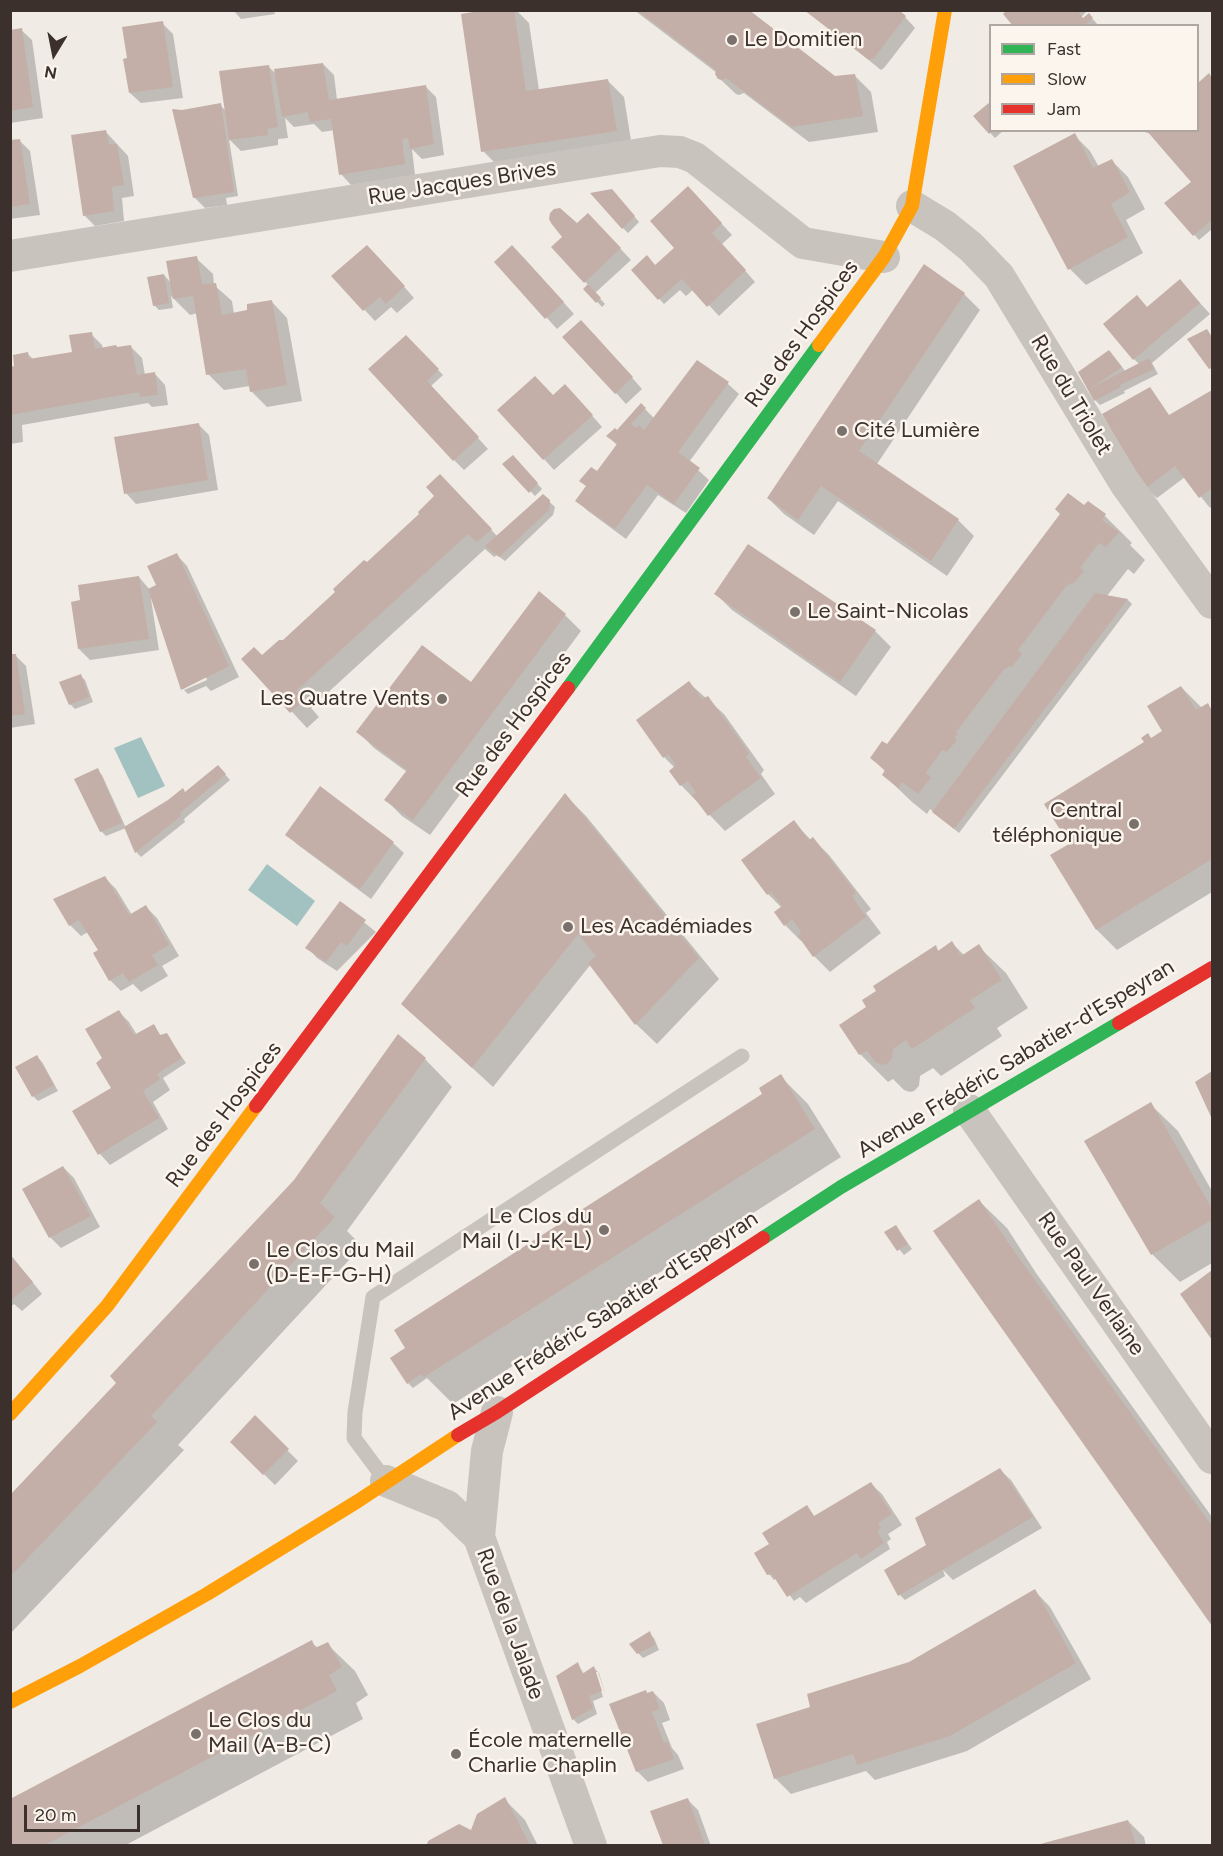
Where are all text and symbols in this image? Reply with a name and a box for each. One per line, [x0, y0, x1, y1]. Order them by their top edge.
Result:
north arrow [24, 24, 84, 84]
legend [989, 24, 1199, 132]
place label: Le Domitien [744, 27, 862, 53]
marker: Le Domitien [725, 33, 739, 47]
text: Fast [1047, 38, 1081, 60]
text: N [43, 62, 59, 83]
text: Slow [1047, 68, 1086, 90]
text: Jam [1047, 98, 1081, 120]
street label: Rue Jacques Brives [366, 155, 558, 211]
street label: Rue des Hospices [740, 255, 864, 413]
street label: Rue du Triolet [1025, 330, 1117, 460]
place label: Cité Lumière [854, 418, 980, 444]
marker: Cité Lumière [835, 424, 849, 438]
place label: Le Saint-Nicolas [807, 599, 969, 625]
marker: Le Saint-Nicolas [788, 605, 802, 619]
street label: Rue des Hospices [451, 647, 577, 803]
place label: Les Quatre Vents [260, 686, 430, 712]
marker: Les Quatre Vents [435, 692, 449, 706]
place label: Central téléphonique [992, 798, 1122, 849]
marker: Central téléphonique [1127, 817, 1141, 831]
place label: Les Académiades [580, 914, 752, 940]
marker: Les Académiades [561, 920, 575, 934]
street label: Avenue Frédéric Sabatier-d'Espeyran [853, 954, 1179, 1164]
street label: Rue des Hospices [161, 1037, 287, 1193]
place label: Le Clos du Mail (I-J-K-L) [462, 1204, 592, 1256]
street label: Avenue Frédéric Sabatier-d'Espeyran [443, 1206, 763, 1426]
street label: Rue Paul Verlaine [1032, 1207, 1150, 1361]
marker: Le Clos du Mail (I-J-K-L) [597, 1223, 611, 1237]
place label: Le Clos du Mail (D-E-F-G-H) [266, 1238, 414, 1290]
marker: Le Clos du Mail (D-E-F-G-H) [247, 1257, 261, 1271]
street label: Rue de la Jalade [470, 1545, 550, 1703]
place label: Le Clos du Mail (A-B-C) [208, 1708, 331, 1760]
marker: Le Clos du Mail (A-B-C) [189, 1727, 203, 1741]
place label: École maternelle Charlie Chaplin [468, 1728, 632, 1780]
marker: École maternelle Charlie Chaplin [449, 1747, 463, 1761]
scale bar [27, 1793, 142, 1831]
text: 20 m [35, 1804, 76, 1826]

